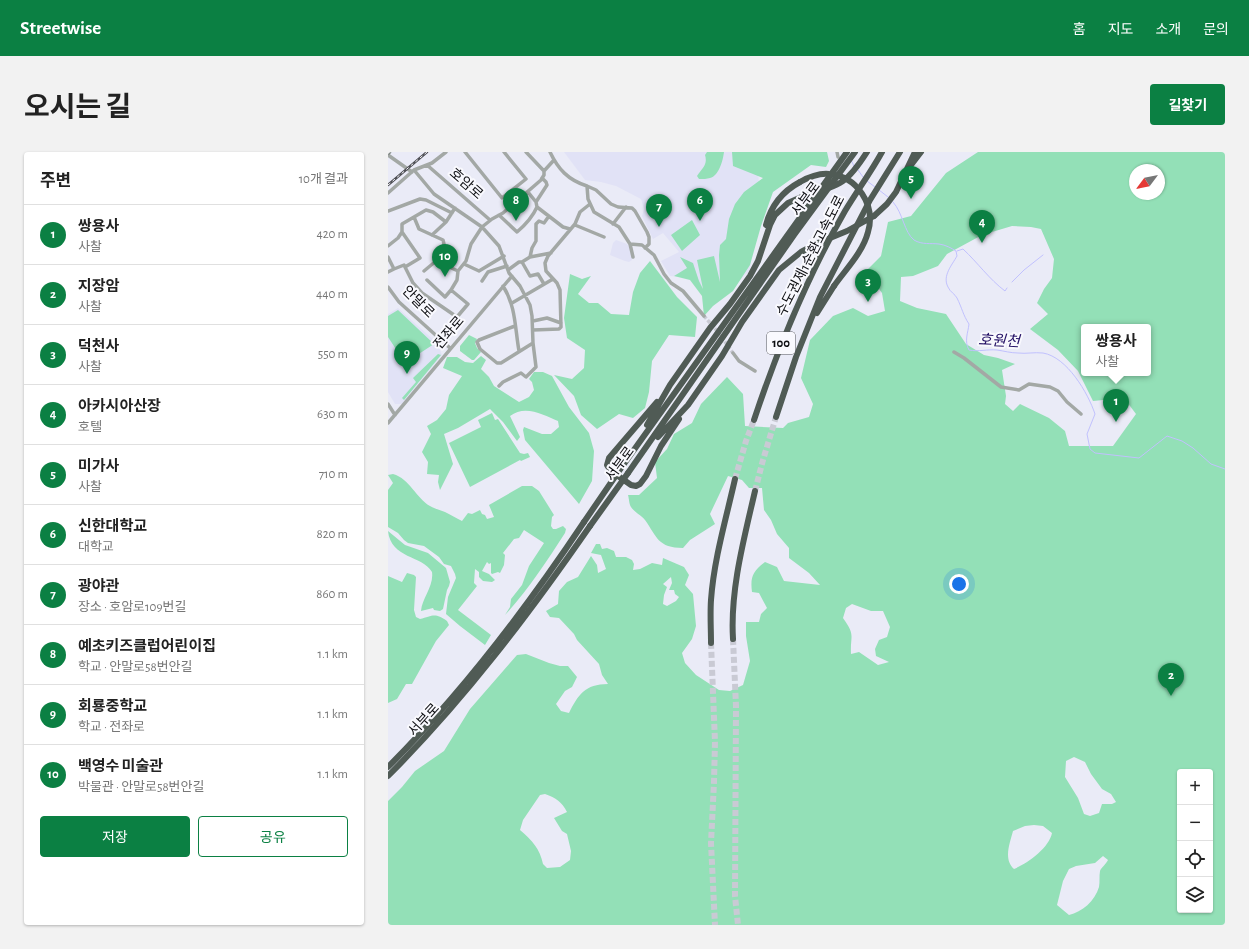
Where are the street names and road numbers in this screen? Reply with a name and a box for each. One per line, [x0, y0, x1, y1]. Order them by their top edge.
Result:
street label: 호암로 [447, 165, 486, 202]
street label: 서부로 [788, 179, 823, 219]
street label: 수도권제1순환고속도로 [773, 192, 848, 319]
street label: 안말로 [399, 283, 437, 321]
street label: 전좌로 [430, 313, 467, 352]
road number: 100 [767, 332, 795, 354]
street label: 서부로 [602, 444, 637, 484]
street label: 서부로 [405, 700, 442, 739]

